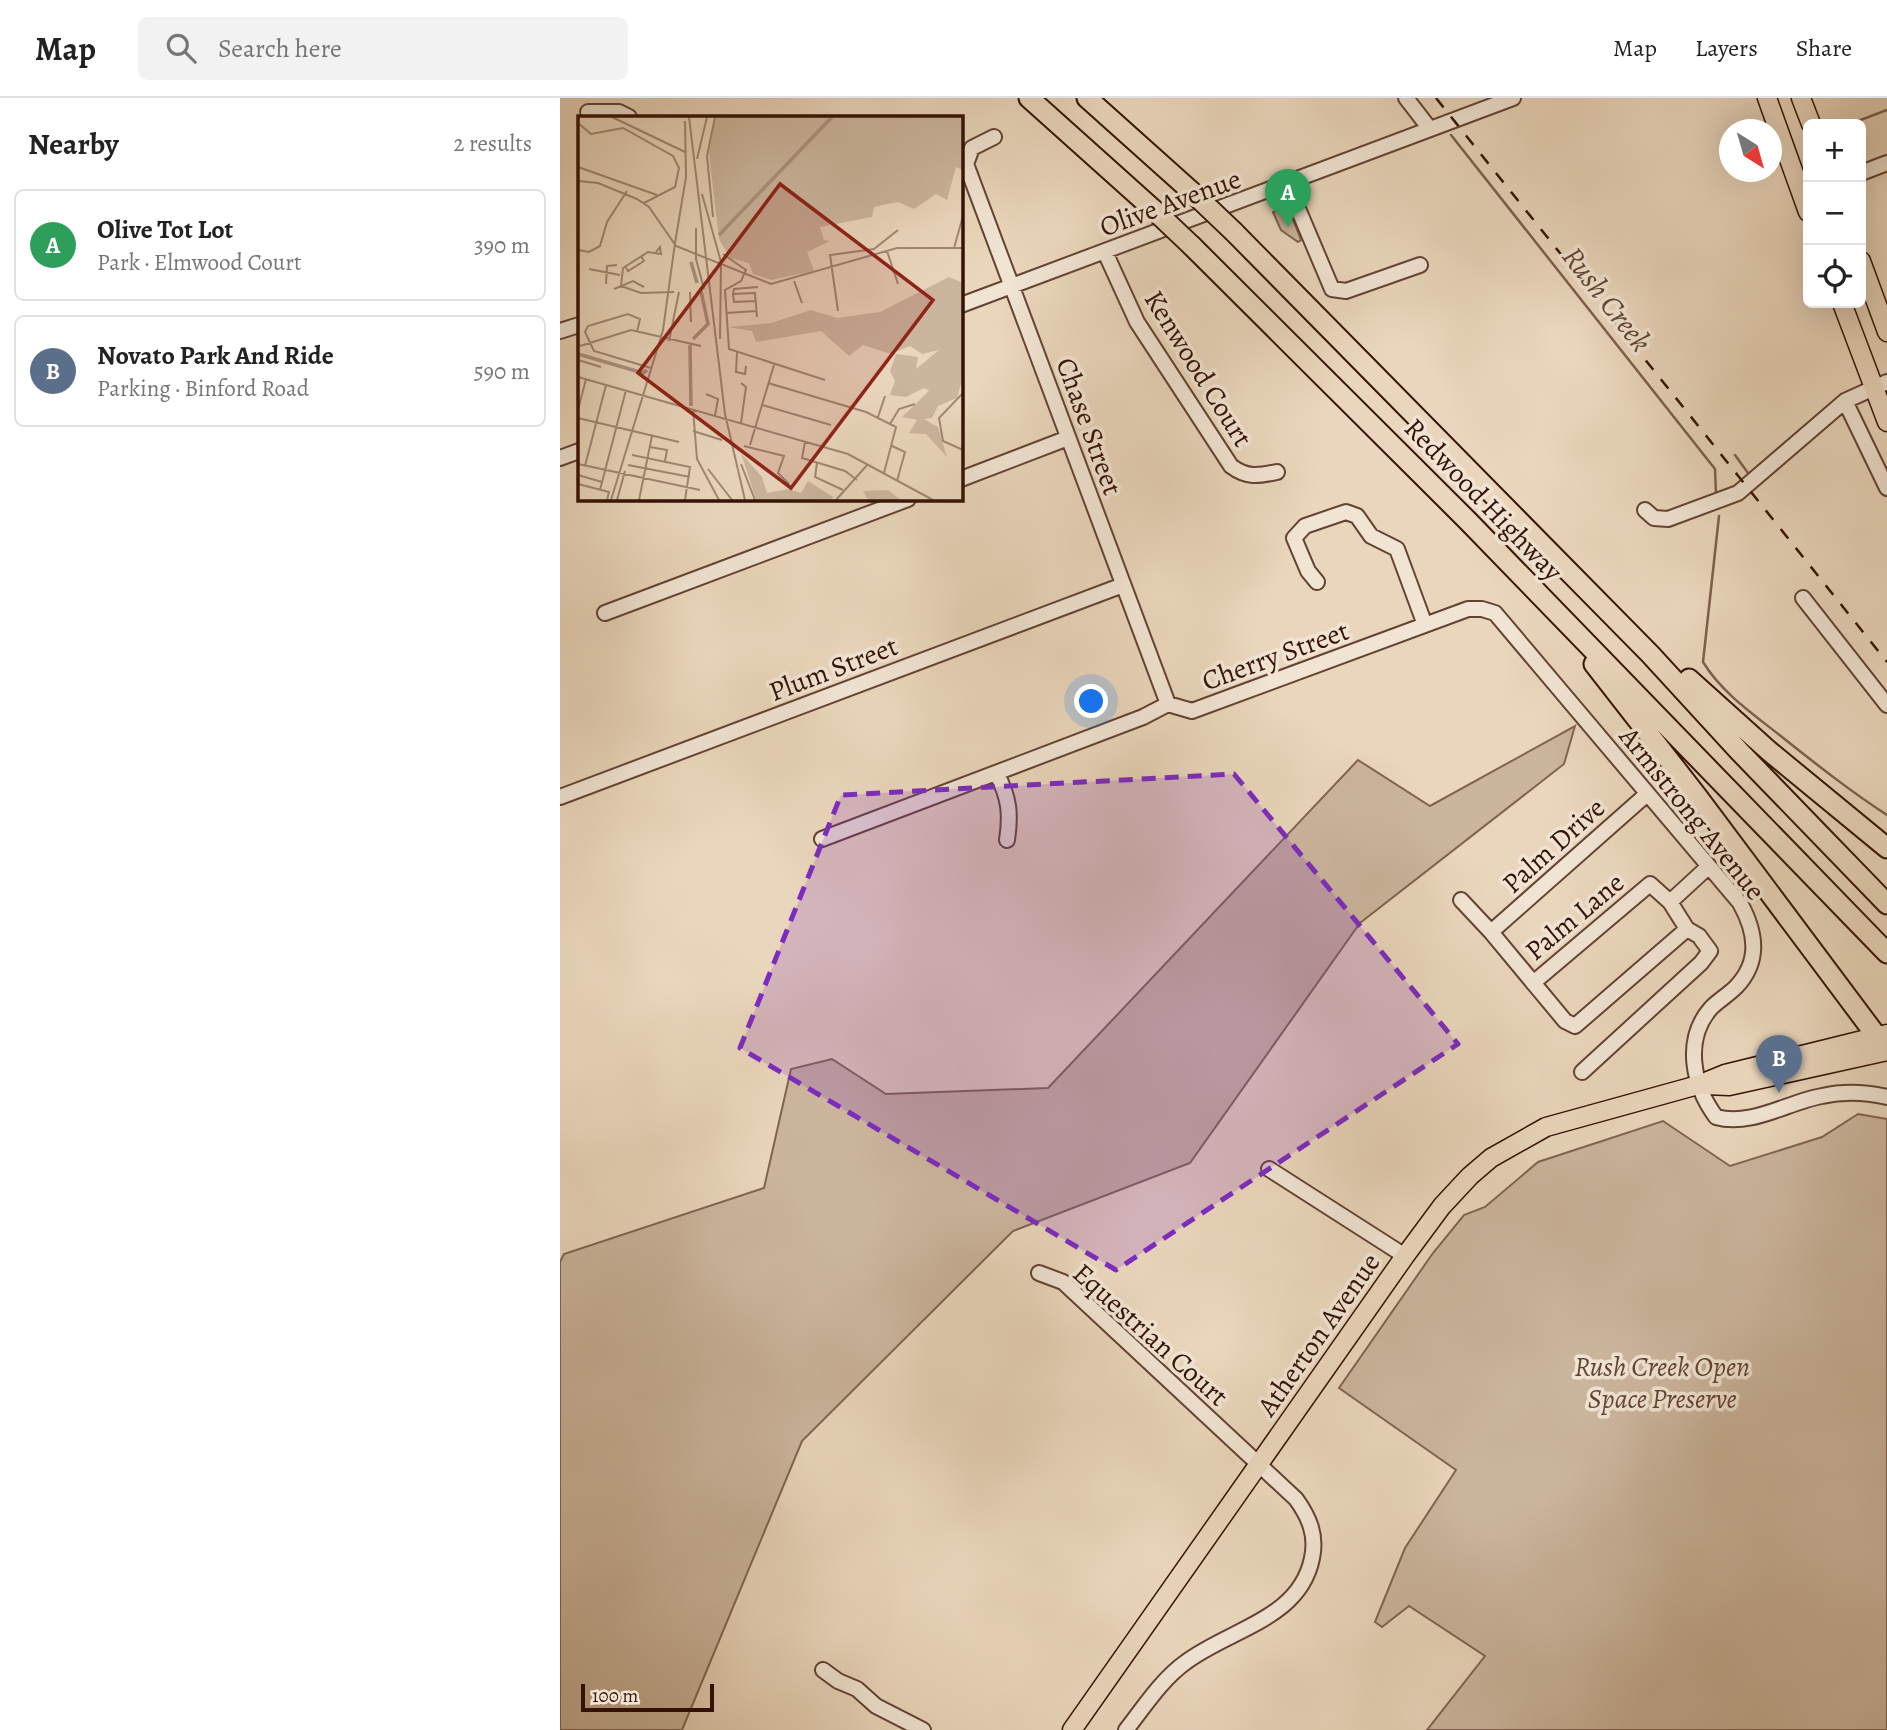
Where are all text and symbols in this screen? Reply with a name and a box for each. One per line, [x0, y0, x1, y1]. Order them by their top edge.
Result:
search box [138, 17, 628, 80]
text: Map [35, 26, 96, 71]
icon: search [162, 29, 200, 67]
text: Search here [218, 31, 342, 66]
text: Map [1613, 32, 1657, 64]
text: Layers [1695, 32, 1758, 64]
text: Share [1796, 32, 1852, 64]
inset map [578, 116, 962, 500]
north arrow [1719, 119, 1782, 182]
map controls [1803, 119, 1866, 308]
button: + [1803, 119, 1866, 182]
text: Nearby [28, 124, 119, 164]
text: 2 results [454, 128, 532, 159]
street label: Olive Avenue [1094, 160, 1246, 246]
pin: A [1265, 169, 1311, 227]
button: − [1803, 182, 1866, 245]
text: Olive Tot Lot [97, 212, 233, 247]
text: A [46, 230, 60, 261]
text: 390 m [474, 230, 530, 261]
water label: Rush Creek [1553, 238, 1661, 360]
button: locate [1803, 245, 1866, 308]
text: Park · Elmwood Court [97, 247, 302, 278]
street label: Kenwood Court [1135, 283, 1261, 454]
text: Novato Park And Ride [97, 338, 334, 373]
street label: Chase Street [1047, 352, 1131, 500]
text: B [46, 356, 60, 387]
text: 590 m [474, 356, 530, 387]
text: Parking · Binford Road [97, 373, 309, 404]
street label: Redwood Highway [1396, 410, 1571, 590]
street label: Cherry Street [1197, 612, 1354, 700]
street label: Plum Street [763, 627, 903, 711]
your location [1074, 684, 1108, 718]
street label: Armstrong Avenue [1610, 718, 1774, 908]
street label: Palm Drive [1494, 789, 1613, 902]
street label: Palm Lane [1517, 864, 1632, 969]
pin: B [1756, 1035, 1802, 1093]
street label: Atherton Avenue [1248, 1245, 1389, 1425]
street label: Equestrian Court [1064, 1255, 1236, 1415]
park label: Rush Creek Open Space Preserve [1574, 1348, 1750, 1418]
scale bar [581, 1681, 714, 1713]
text: 100 m [592, 1683, 638, 1709]

